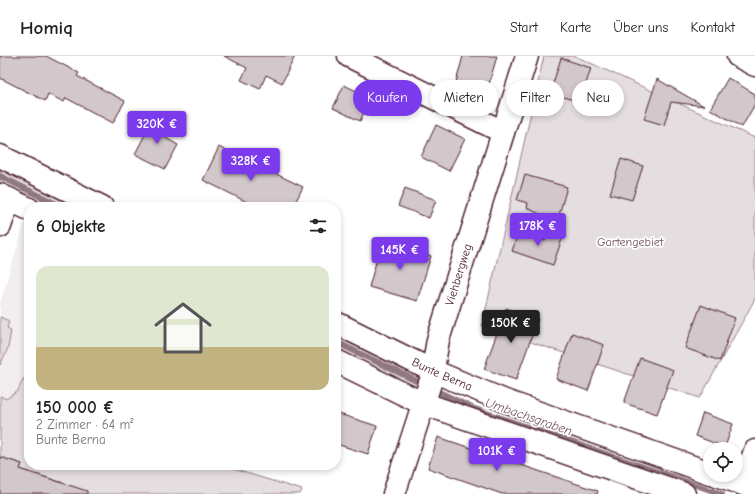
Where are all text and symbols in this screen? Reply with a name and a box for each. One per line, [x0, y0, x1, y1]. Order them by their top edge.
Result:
text: Homiq [20, 17, 73, 39]
text: Start [510, 19, 538, 36]
text: Karte [560, 19, 591, 36]
text: Über uns [613, 19, 668, 36]
text: Kontakt [690, 19, 735, 36]
chip: Kaufen [353, 80, 422, 116]
chip: Mieten [430, 80, 498, 116]
chip: Filter [506, 80, 564, 116]
chip: Neu [572, 80, 624, 116]
pin: 320K € [124, 111, 190, 145]
text: 320K € [136, 116, 178, 131]
pin: 328K € [218, 148, 284, 182]
text: 328K € [231, 153, 271, 168]
pin: 178K € [505, 213, 571, 247]
icon: filters [307, 215, 329, 237]
text: 6 Objekte [36, 217, 105, 236]
text: 178K € [519, 218, 557, 233]
park label: Gartengebiet [597, 235, 664, 249]
pin: 145K € [367, 237, 433, 271]
text: 145K € [381, 242, 419, 257]
street label: Viehbergweg [442, 242, 475, 307]
icon: home [147, 292, 219, 364]
pin: 150K € [478, 310, 544, 344]
text: 150K € [491, 315, 531, 330]
street label: Bunte Berna [410, 355, 474, 394]
water label: Umbachsgraben [483, 395, 574, 438]
text: 150 000 € [36, 398, 114, 417]
text: 2 Zimmer · 64 m² [36, 417, 133, 432]
text: Bunte Berna [36, 432, 106, 447]
pin: 101K € [464, 438, 530, 472]
map controls [703, 442, 743, 482]
button: locate [703, 442, 743, 482]
text: 101K € [478, 443, 516, 458]

